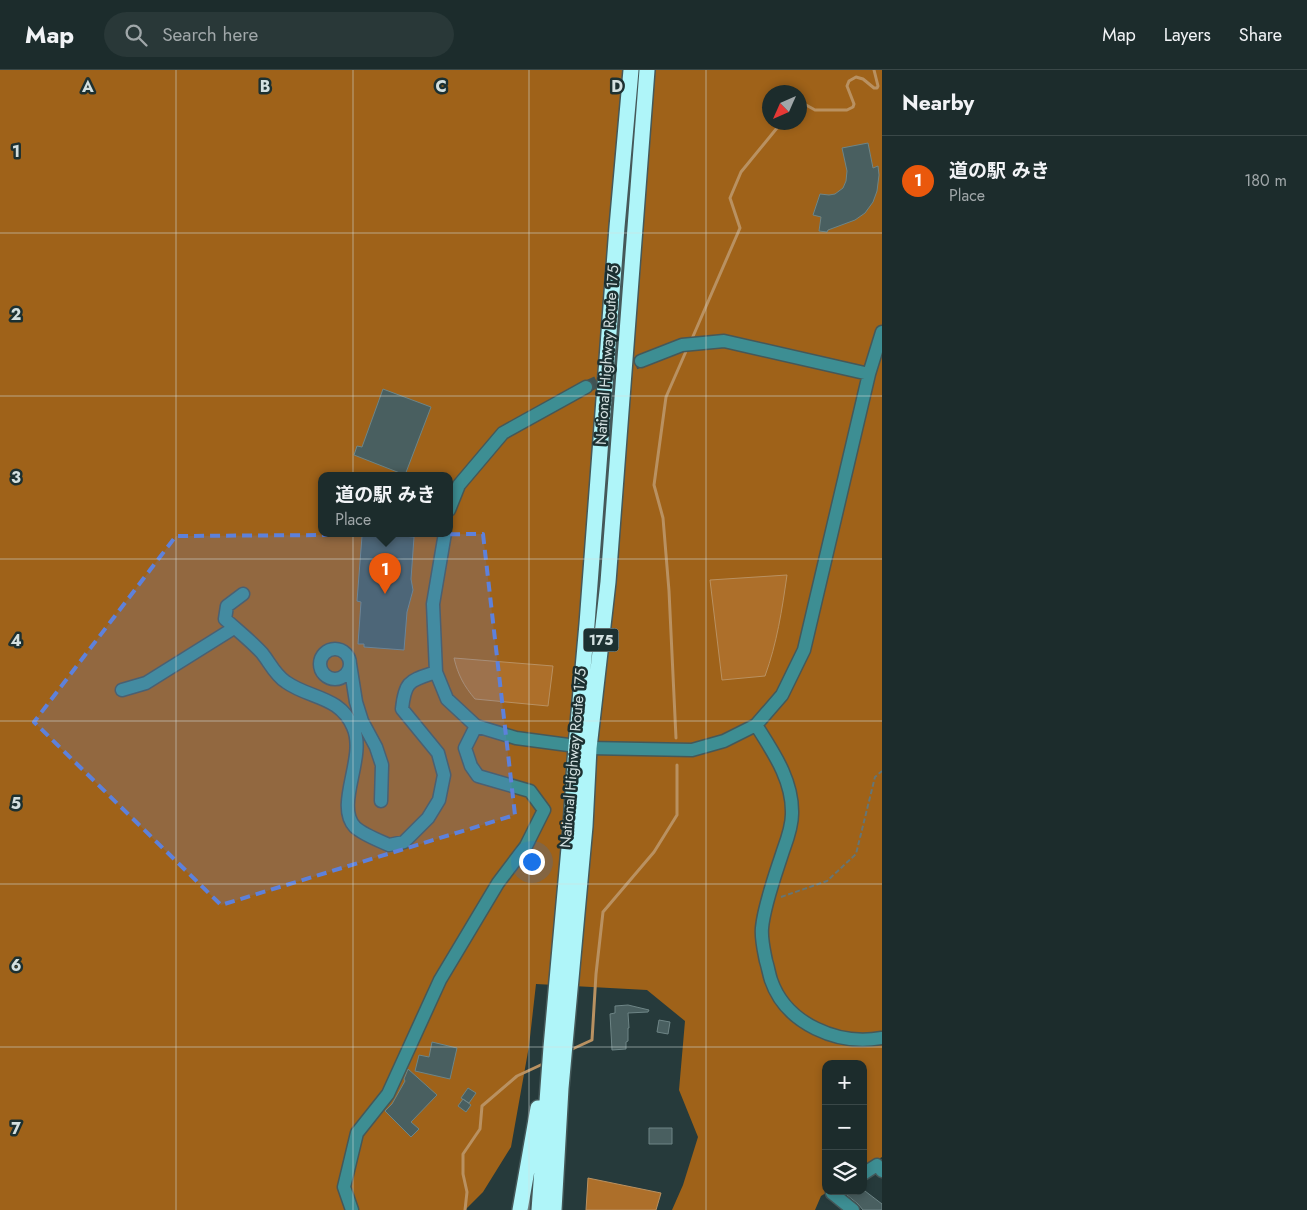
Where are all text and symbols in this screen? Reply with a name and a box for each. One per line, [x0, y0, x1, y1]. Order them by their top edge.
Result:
search box [104, 12, 454, 57]
text: Map [25, 17, 74, 52]
icon: search [122, 21, 150, 49]
text: Search here [162, 21, 258, 48]
text: Map [1102, 22, 1136, 48]
text: Layers [1164, 22, 1211, 48]
text: Share [1239, 22, 1282, 48]
text: A [81, 75, 94, 98]
text: B [260, 75, 270, 98]
text: C [435, 75, 447, 98]
text: D [611, 75, 623, 98]
north arrow [762, 85, 807, 130]
text: Nearby [902, 88, 974, 118]
text: 1 [12, 140, 20, 163]
text: 道の駅 みき [949, 157, 1050, 184]
text: 1 [914, 169, 922, 192]
text: 180 m [1244, 169, 1287, 192]
text: Place [949, 184, 985, 207]
street label: National Highway Route 175 [590, 264, 624, 446]
text: 2 [11, 303, 21, 326]
text: 3 [11, 466, 21, 489]
popup [318, 472, 453, 537]
text: 道の駅 みき [335, 481, 436, 508]
text: Place [335, 508, 371, 531]
pin: 1 [369, 553, 401, 594]
road number: 175 [584, 628, 618, 652]
text: 4 [10, 629, 22, 652]
street label: National Highway Route 175 [554, 667, 592, 849]
text: 5 [11, 792, 21, 815]
your location [519, 849, 545, 875]
text: 6 [11, 954, 21, 977]
map controls [822, 1060, 867, 1195]
button: + [822, 1060, 867, 1105]
button: − [822, 1105, 867, 1150]
text: 7 [11, 1117, 21, 1140]
button: layers [822, 1150, 867, 1195]

